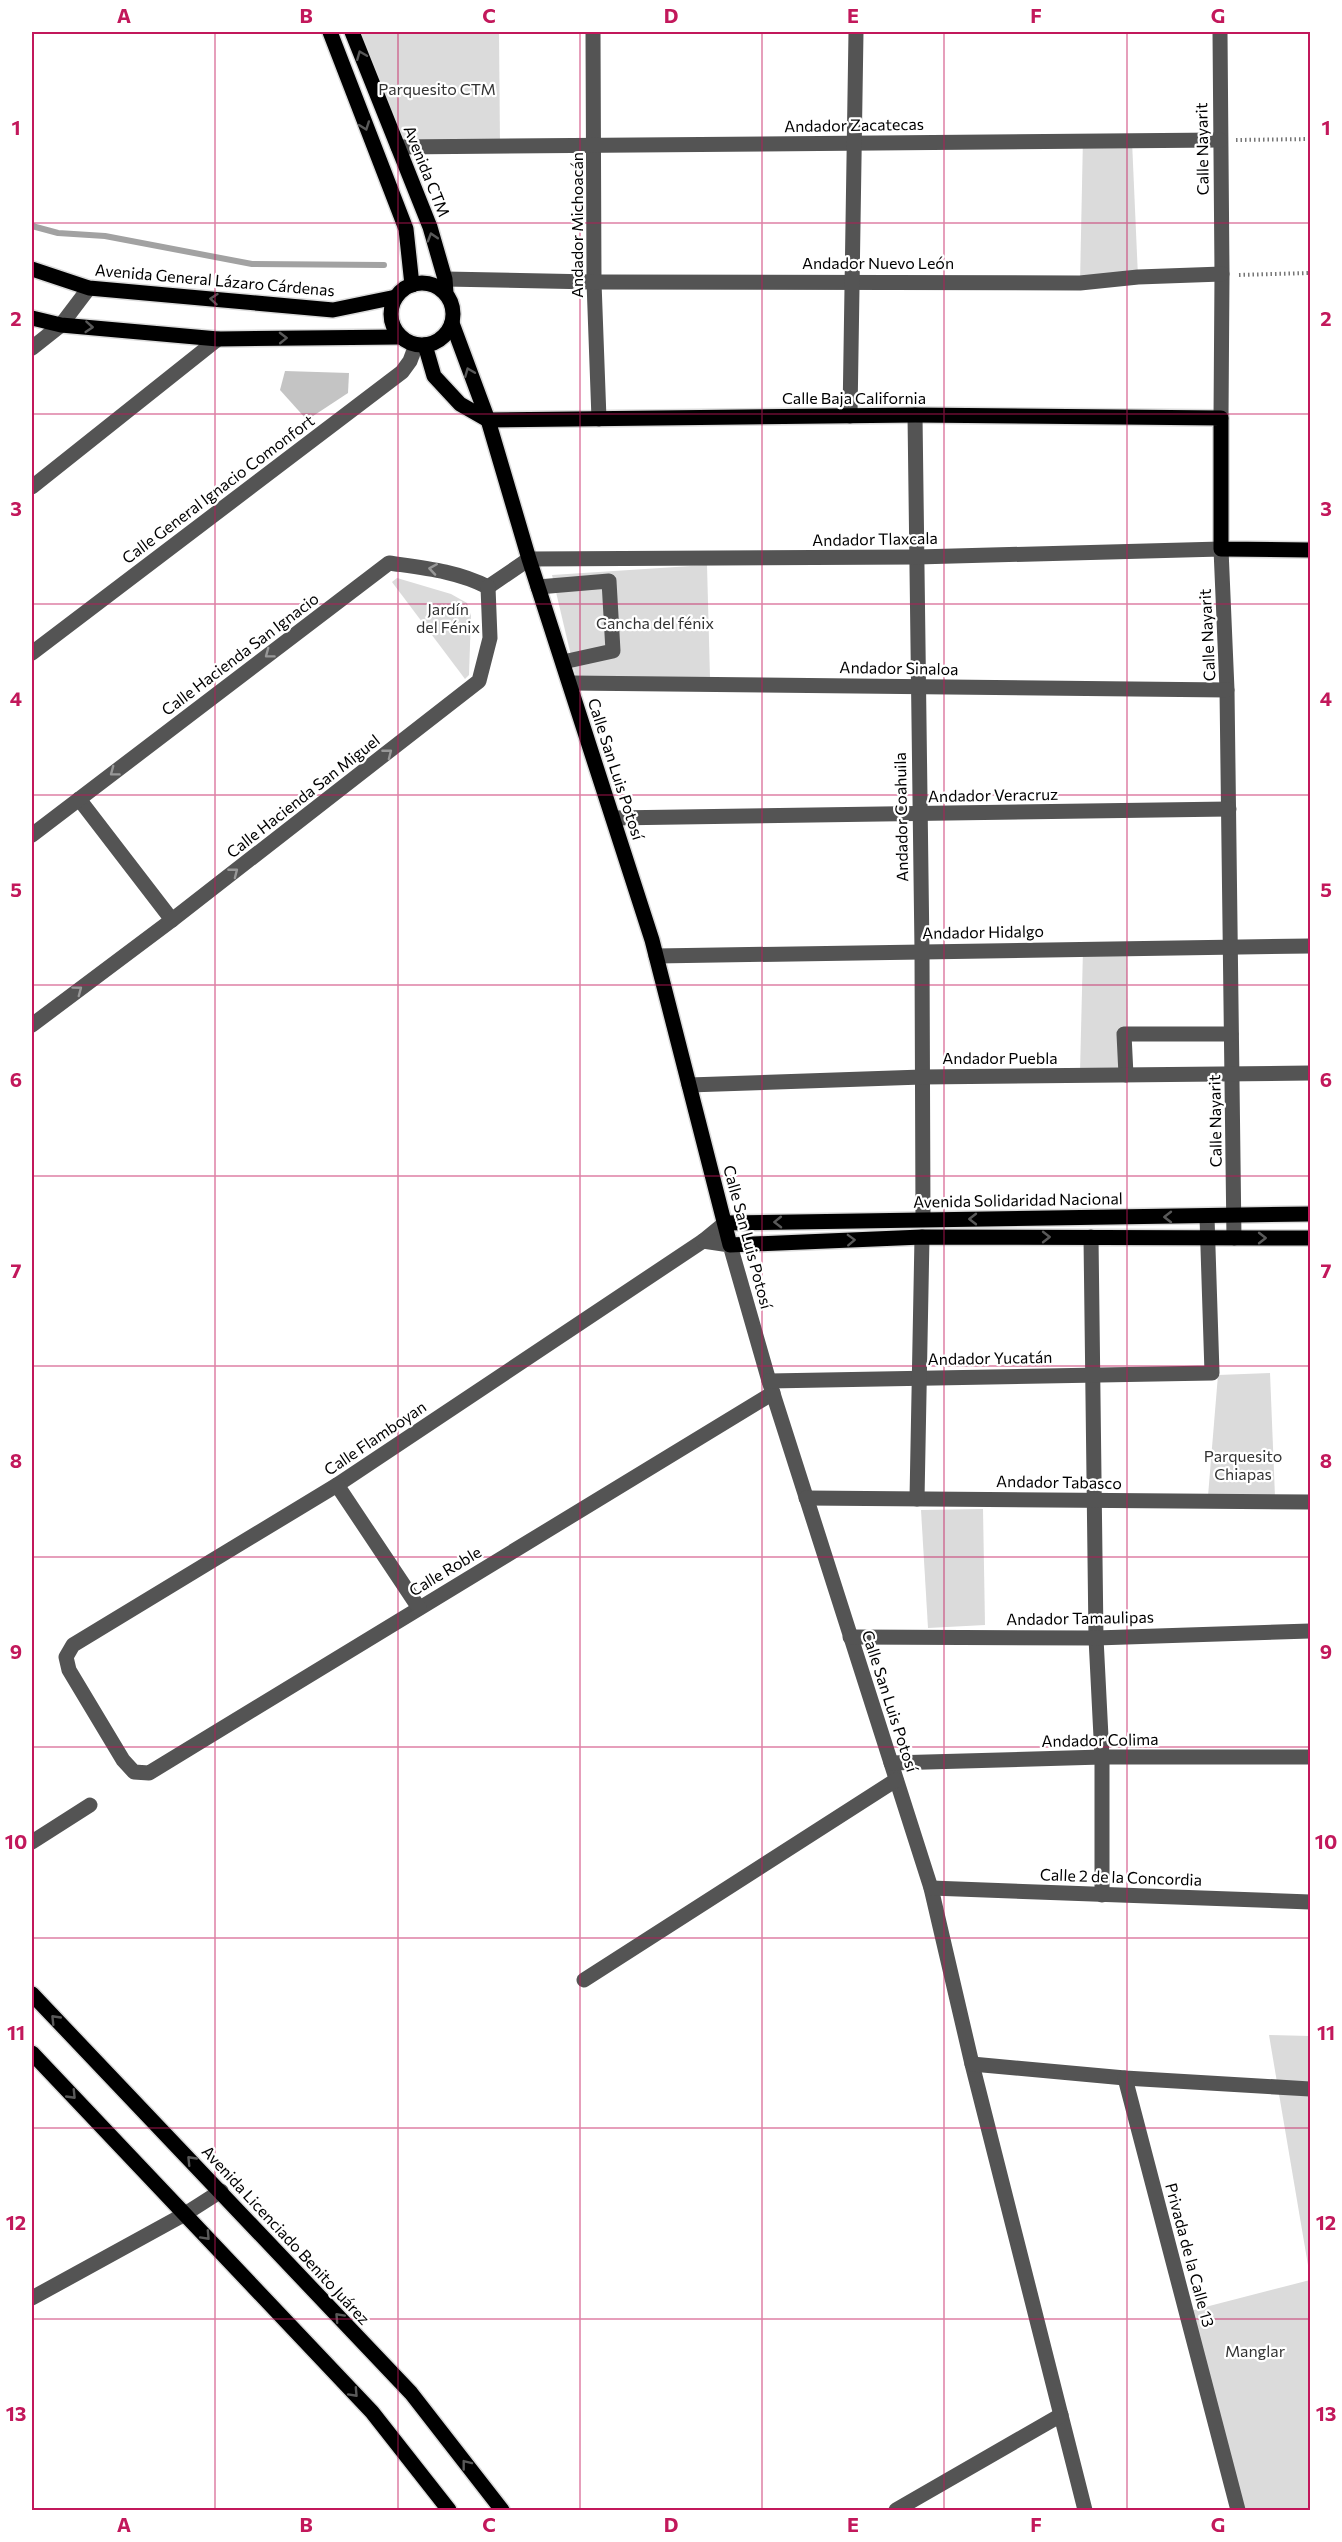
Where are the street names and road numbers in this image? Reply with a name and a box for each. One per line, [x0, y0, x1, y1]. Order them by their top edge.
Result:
street label: Calle Nayarit [1191, 102, 1212, 196]
street label: Andador Zacatecas [784, 114, 924, 135]
street label: Avenida CTM [401, 122, 454, 219]
street label: Andador Michoacán [567, 152, 586, 298]
street label: Andador Nuevo León [802, 253, 954, 272]
street label: Avenida General Lázaro Cárdenas [94, 260, 336, 299]
street label: Calle Baja California [782, 388, 926, 407]
street label: Calle General Ignacio Comonfort [118, 410, 318, 567]
street label: Andador Tlaxcala [812, 528, 938, 549]
street label: Calle Hacienda San Ignacio [157, 588, 322, 719]
street label: Calle Nayarit [1195, 588, 1218, 682]
street label: Andador Sinaloa [839, 657, 959, 678]
street label: Calle San Luis Potosí [585, 696, 649, 843]
street label: Calle Hacienda San Miguel [222, 730, 383, 861]
street label: Andador Coahuila [890, 752, 911, 882]
street label: Andador Veracruz [928, 784, 1058, 805]
street label: Andador Hidalgo [922, 921, 1044, 942]
street label: Andador Puebla [942, 1048, 1058, 1067]
street label: Calle Nayarit [1204, 1074, 1225, 1168]
street label: Calle San Luis Potosí [720, 1163, 777, 1312]
street label: Avenida Solidaridad Nacional [913, 1188, 1123, 1211]
street label: Andador Yucatán [927, 1347, 1053, 1368]
street label: Calle Flamboyan [320, 1396, 429, 1479]
street label: Andador Tabasco [996, 1471, 1122, 1492]
street label: Calle Roble [405, 1542, 484, 1599]
street label: Andador Tamaulipas [1006, 1607, 1154, 1628]
street label: Calle San Luis Potosí [859, 1628, 923, 1775]
street label: Andador Colima [1041, 1729, 1159, 1750]
street label: Calle 2 de la Concordia [1040, 1864, 1202, 1889]
street label: Avenida Licenciado Benito Juárez [198, 2141, 374, 2328]
street label: Privada de la Calle 13 [1162, 2181, 1219, 2329]

